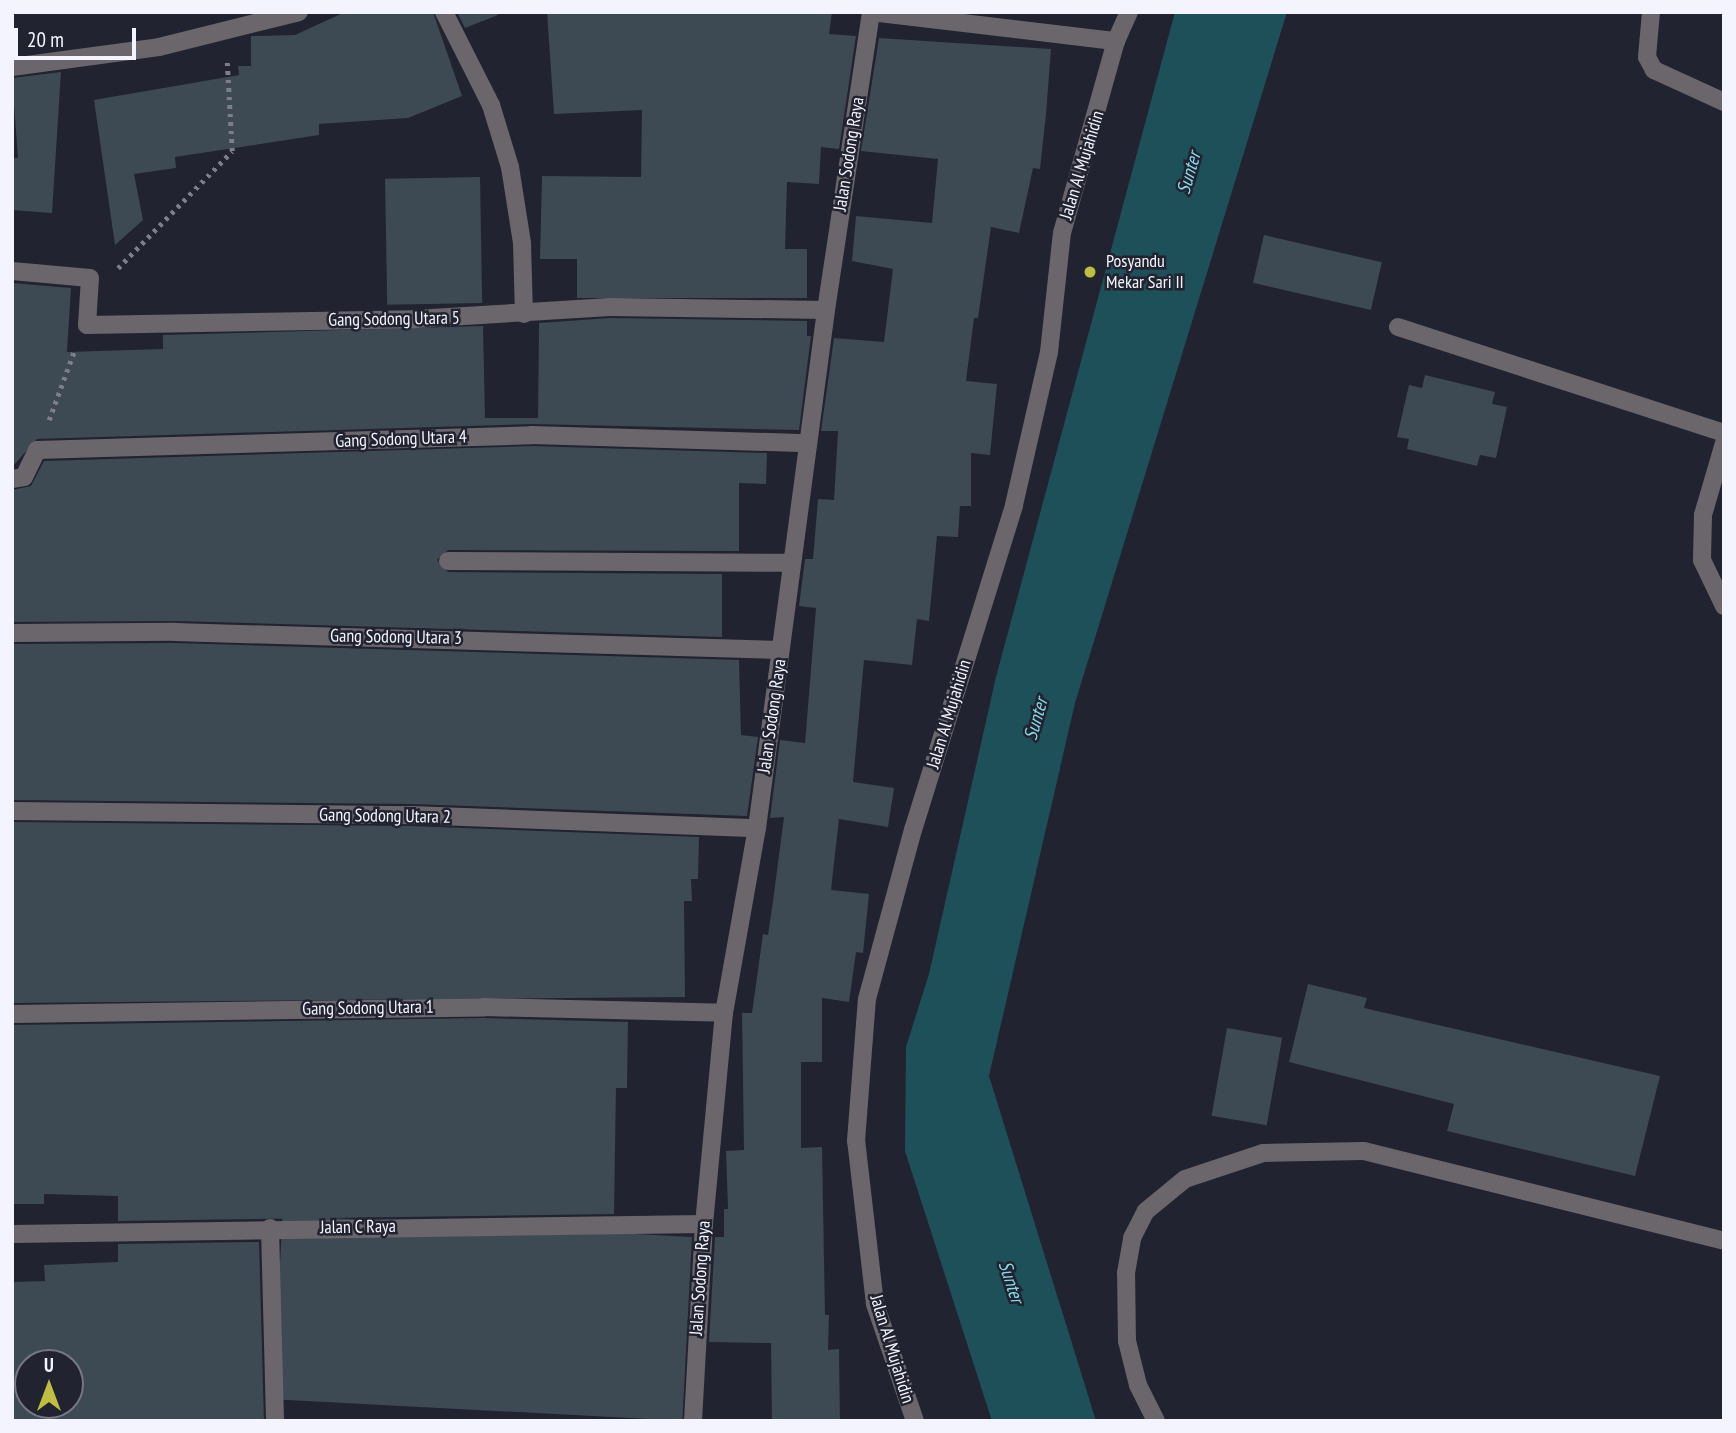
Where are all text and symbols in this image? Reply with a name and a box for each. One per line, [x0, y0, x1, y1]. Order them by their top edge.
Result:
scale bar [18, 14, 140, 58]
text: 20 m [27, 26, 64, 53]
street label: Jalan Sodong Raya [829, 96, 869, 212]
street label: Jalan Al Mujahidin [1055, 108, 1109, 222]
water label: Sunter [1172, 149, 1206, 197]
place label: Posyandu Mekar Sari II [1106, 251, 1184, 294]
marker: Posyandu Mekar Sari II [1080, 262, 1100, 282]
street label: Gang Sodong Utara 5 [328, 307, 460, 331]
street label: Gang Sodong Utara 4 [335, 426, 467, 452]
street label: Gang Sodong Utara 3 [330, 625, 462, 649]
street label: Jalan Al Mujahidin [922, 657, 976, 771]
street label: Jalan Sodong Raya [753, 658, 791, 774]
water label: Sunter [1019, 695, 1053, 743]
street label: Gang Sodong Utara 2 [319, 804, 451, 828]
street label: Gang Sodong Utara 1 [302, 996, 434, 1020]
street label: Jalan C Raya [320, 1216, 396, 1238]
street label: Jalan Sodong Raya [685, 1220, 715, 1336]
water label: Sunter [994, 1258, 1028, 1306]
street label: Jalan Al Mujahidin [865, 1292, 919, 1406]
north arrow [14, 1349, 84, 1419]
text: U [44, 1353, 54, 1377]

